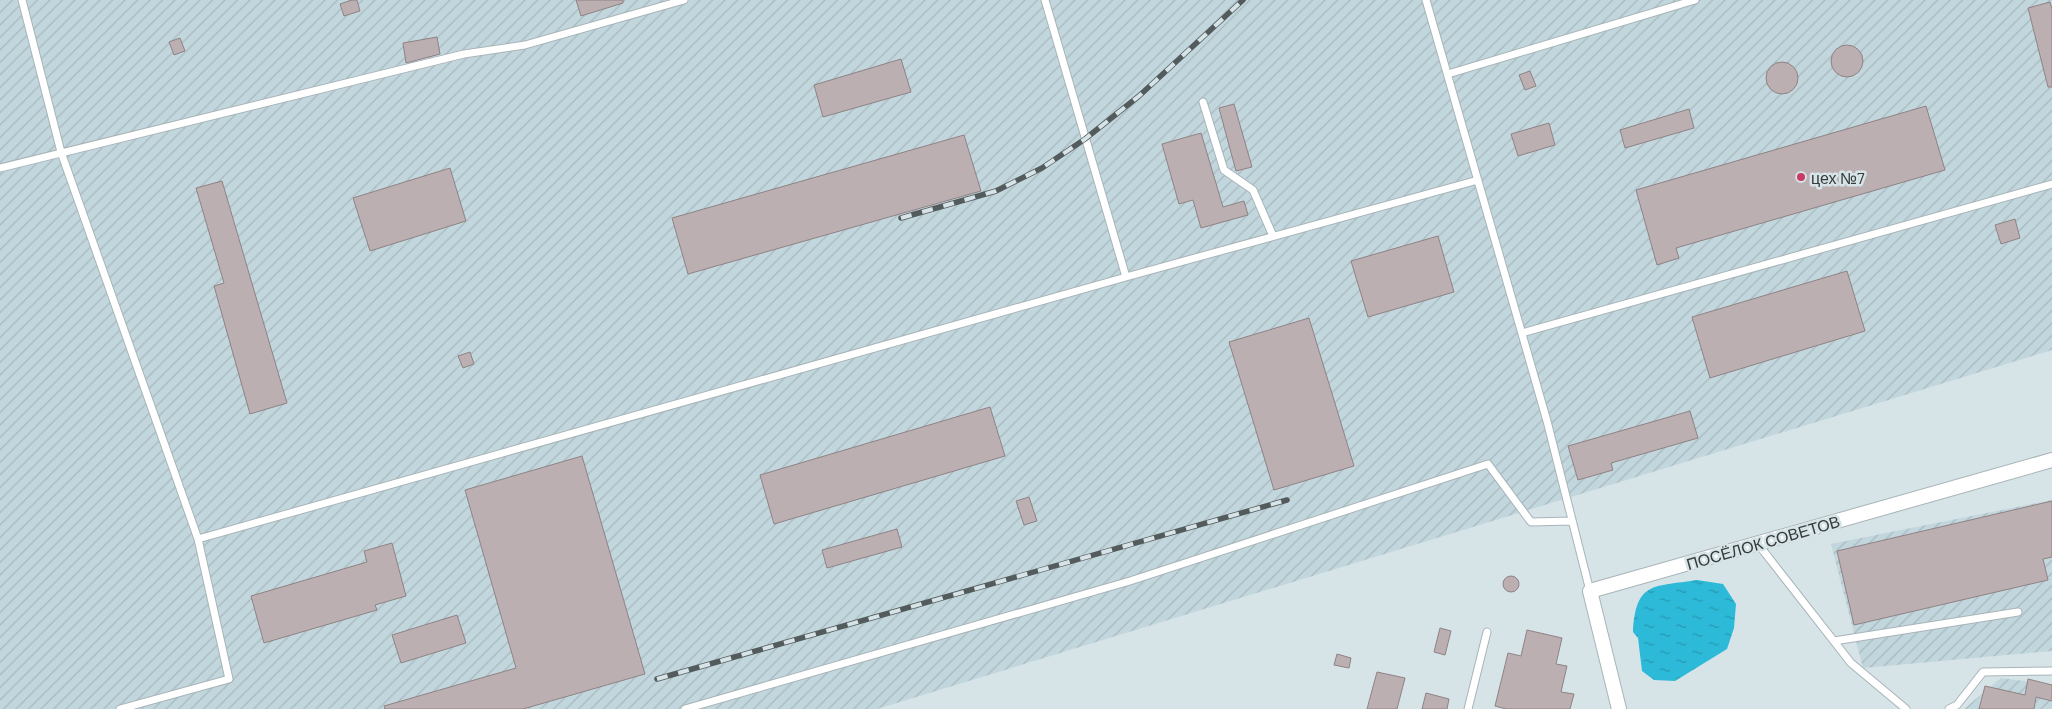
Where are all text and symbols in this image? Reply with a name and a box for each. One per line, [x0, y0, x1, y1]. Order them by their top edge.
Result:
place label: цех №7 [1811, 168, 1865, 187]
marker: цех №7 [1795, 171, 1807, 183]
street label: ПОСЁЛОК СОВЕТОВ [1684, 511, 1842, 573]

